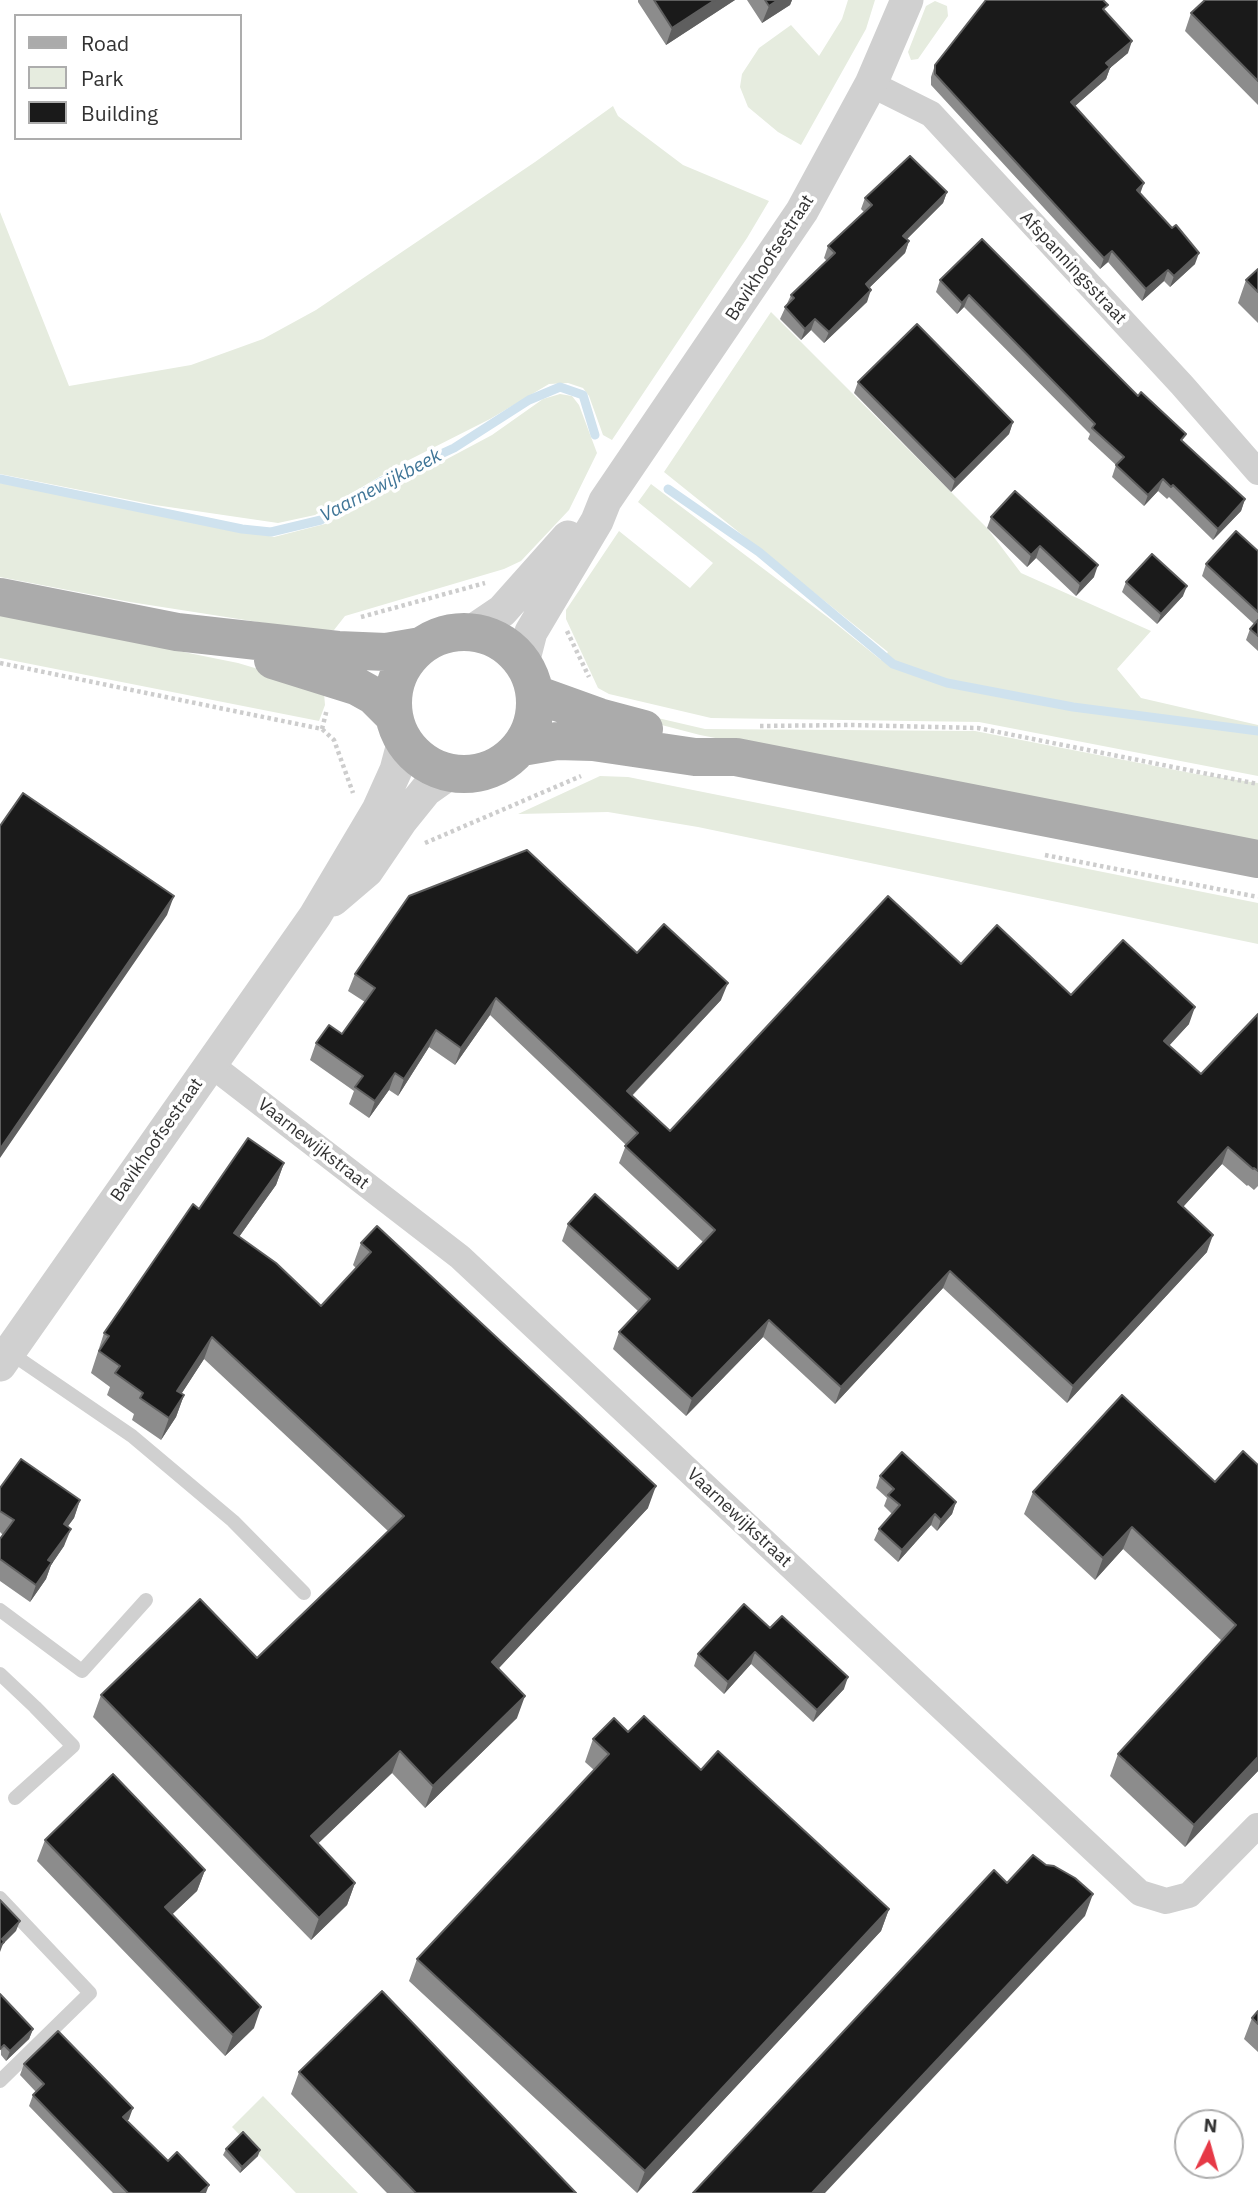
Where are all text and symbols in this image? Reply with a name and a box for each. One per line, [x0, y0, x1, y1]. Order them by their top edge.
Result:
legend [14, 14, 242, 140]
text: Road [81, 29, 129, 57]
text: Park [81, 64, 124, 92]
text: Building [81, 99, 158, 127]
street label: Bavikhoofsestraat [721, 191, 819, 325]
street label: Afspanningsstraat [1015, 207, 1131, 329]
water label: Vaarnewijkbeek [316, 444, 446, 528]
street label: Bavikhoofsestraat [106, 1074, 208, 1206]
street label: Vaarnewijkstraat [253, 1094, 373, 1194]
street label: Vaarnewijkstraat [682, 1464, 796, 1572]
north arrow [1174, 2109, 1244, 2179]
text: N [1203, 2113, 1219, 2138]

